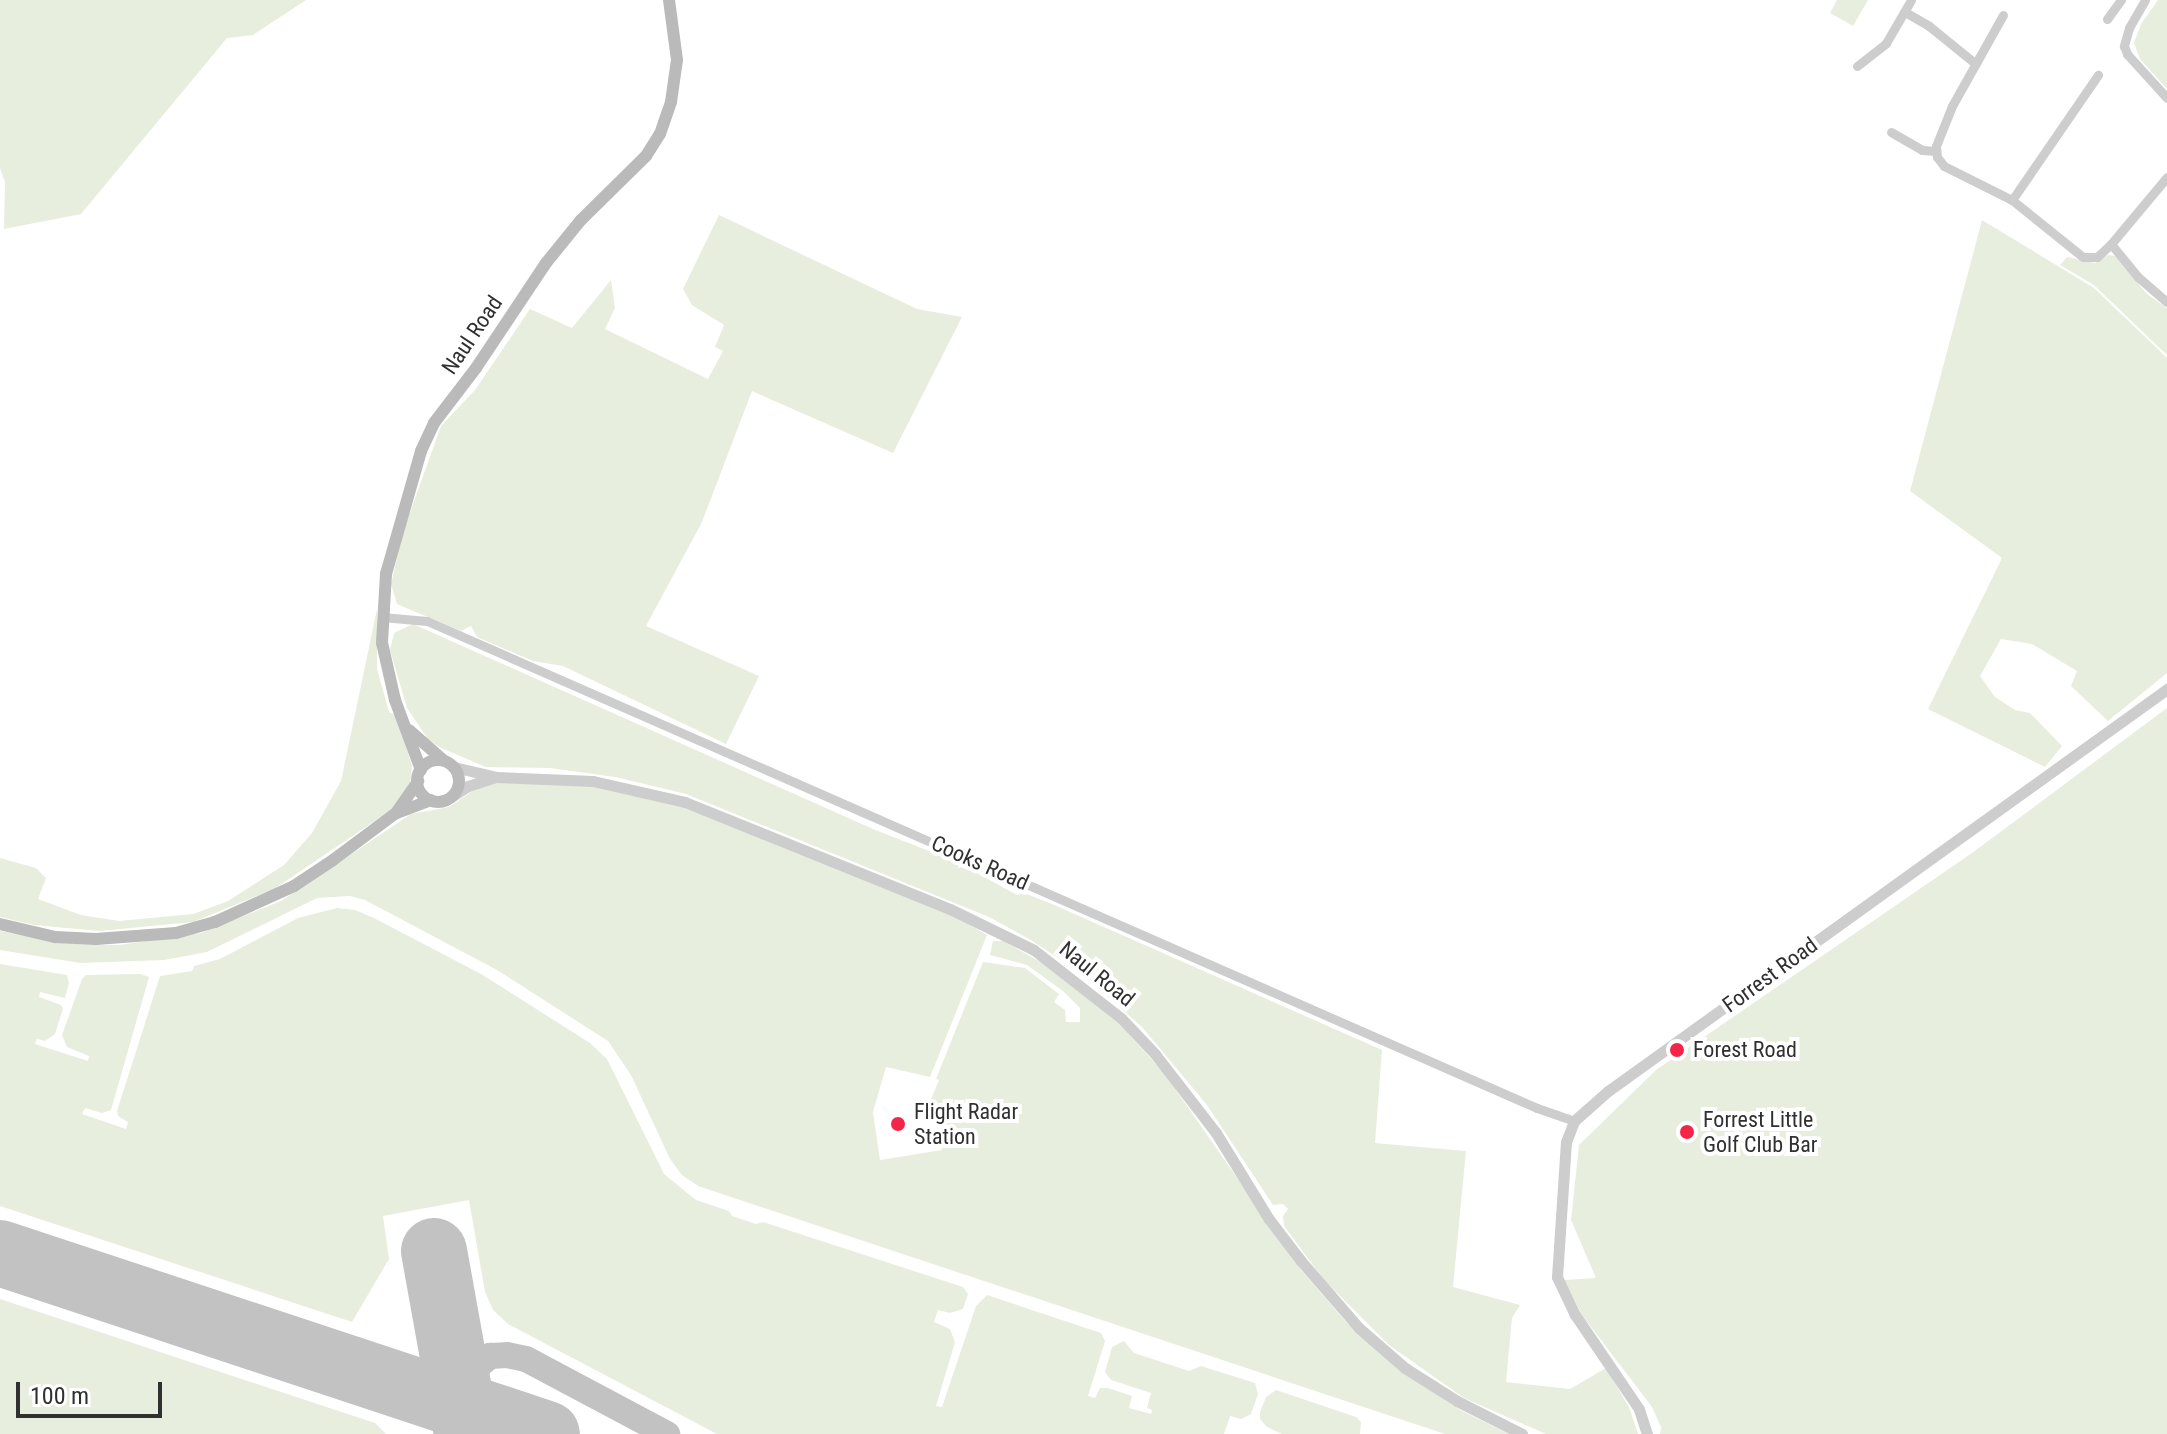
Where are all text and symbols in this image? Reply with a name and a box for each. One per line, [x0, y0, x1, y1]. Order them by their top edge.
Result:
street label: Naul Road [436, 291, 508, 379]
street label: Cooks Road [927, 830, 1033, 896]
street label: Forrest Road [1717, 932, 1823, 1018]
street label: Naul Road [1054, 936, 1140, 1012]
place label: Forest Road [1693, 1037, 1797, 1063]
marker: Forest Road [1668, 1041, 1686, 1059]
place label: Flight Radar Station [914, 1098, 1018, 1150]
place label: Forrest Little Golf Club Bar [1703, 1106, 1817, 1158]
marker: Flight Radar Station [889, 1115, 907, 1133]
marker: Forrest Little Golf Club Bar [1678, 1123, 1696, 1141]
scale bar [20, 1366, 166, 1416]
text: 100 m [30, 1382, 89, 1410]

